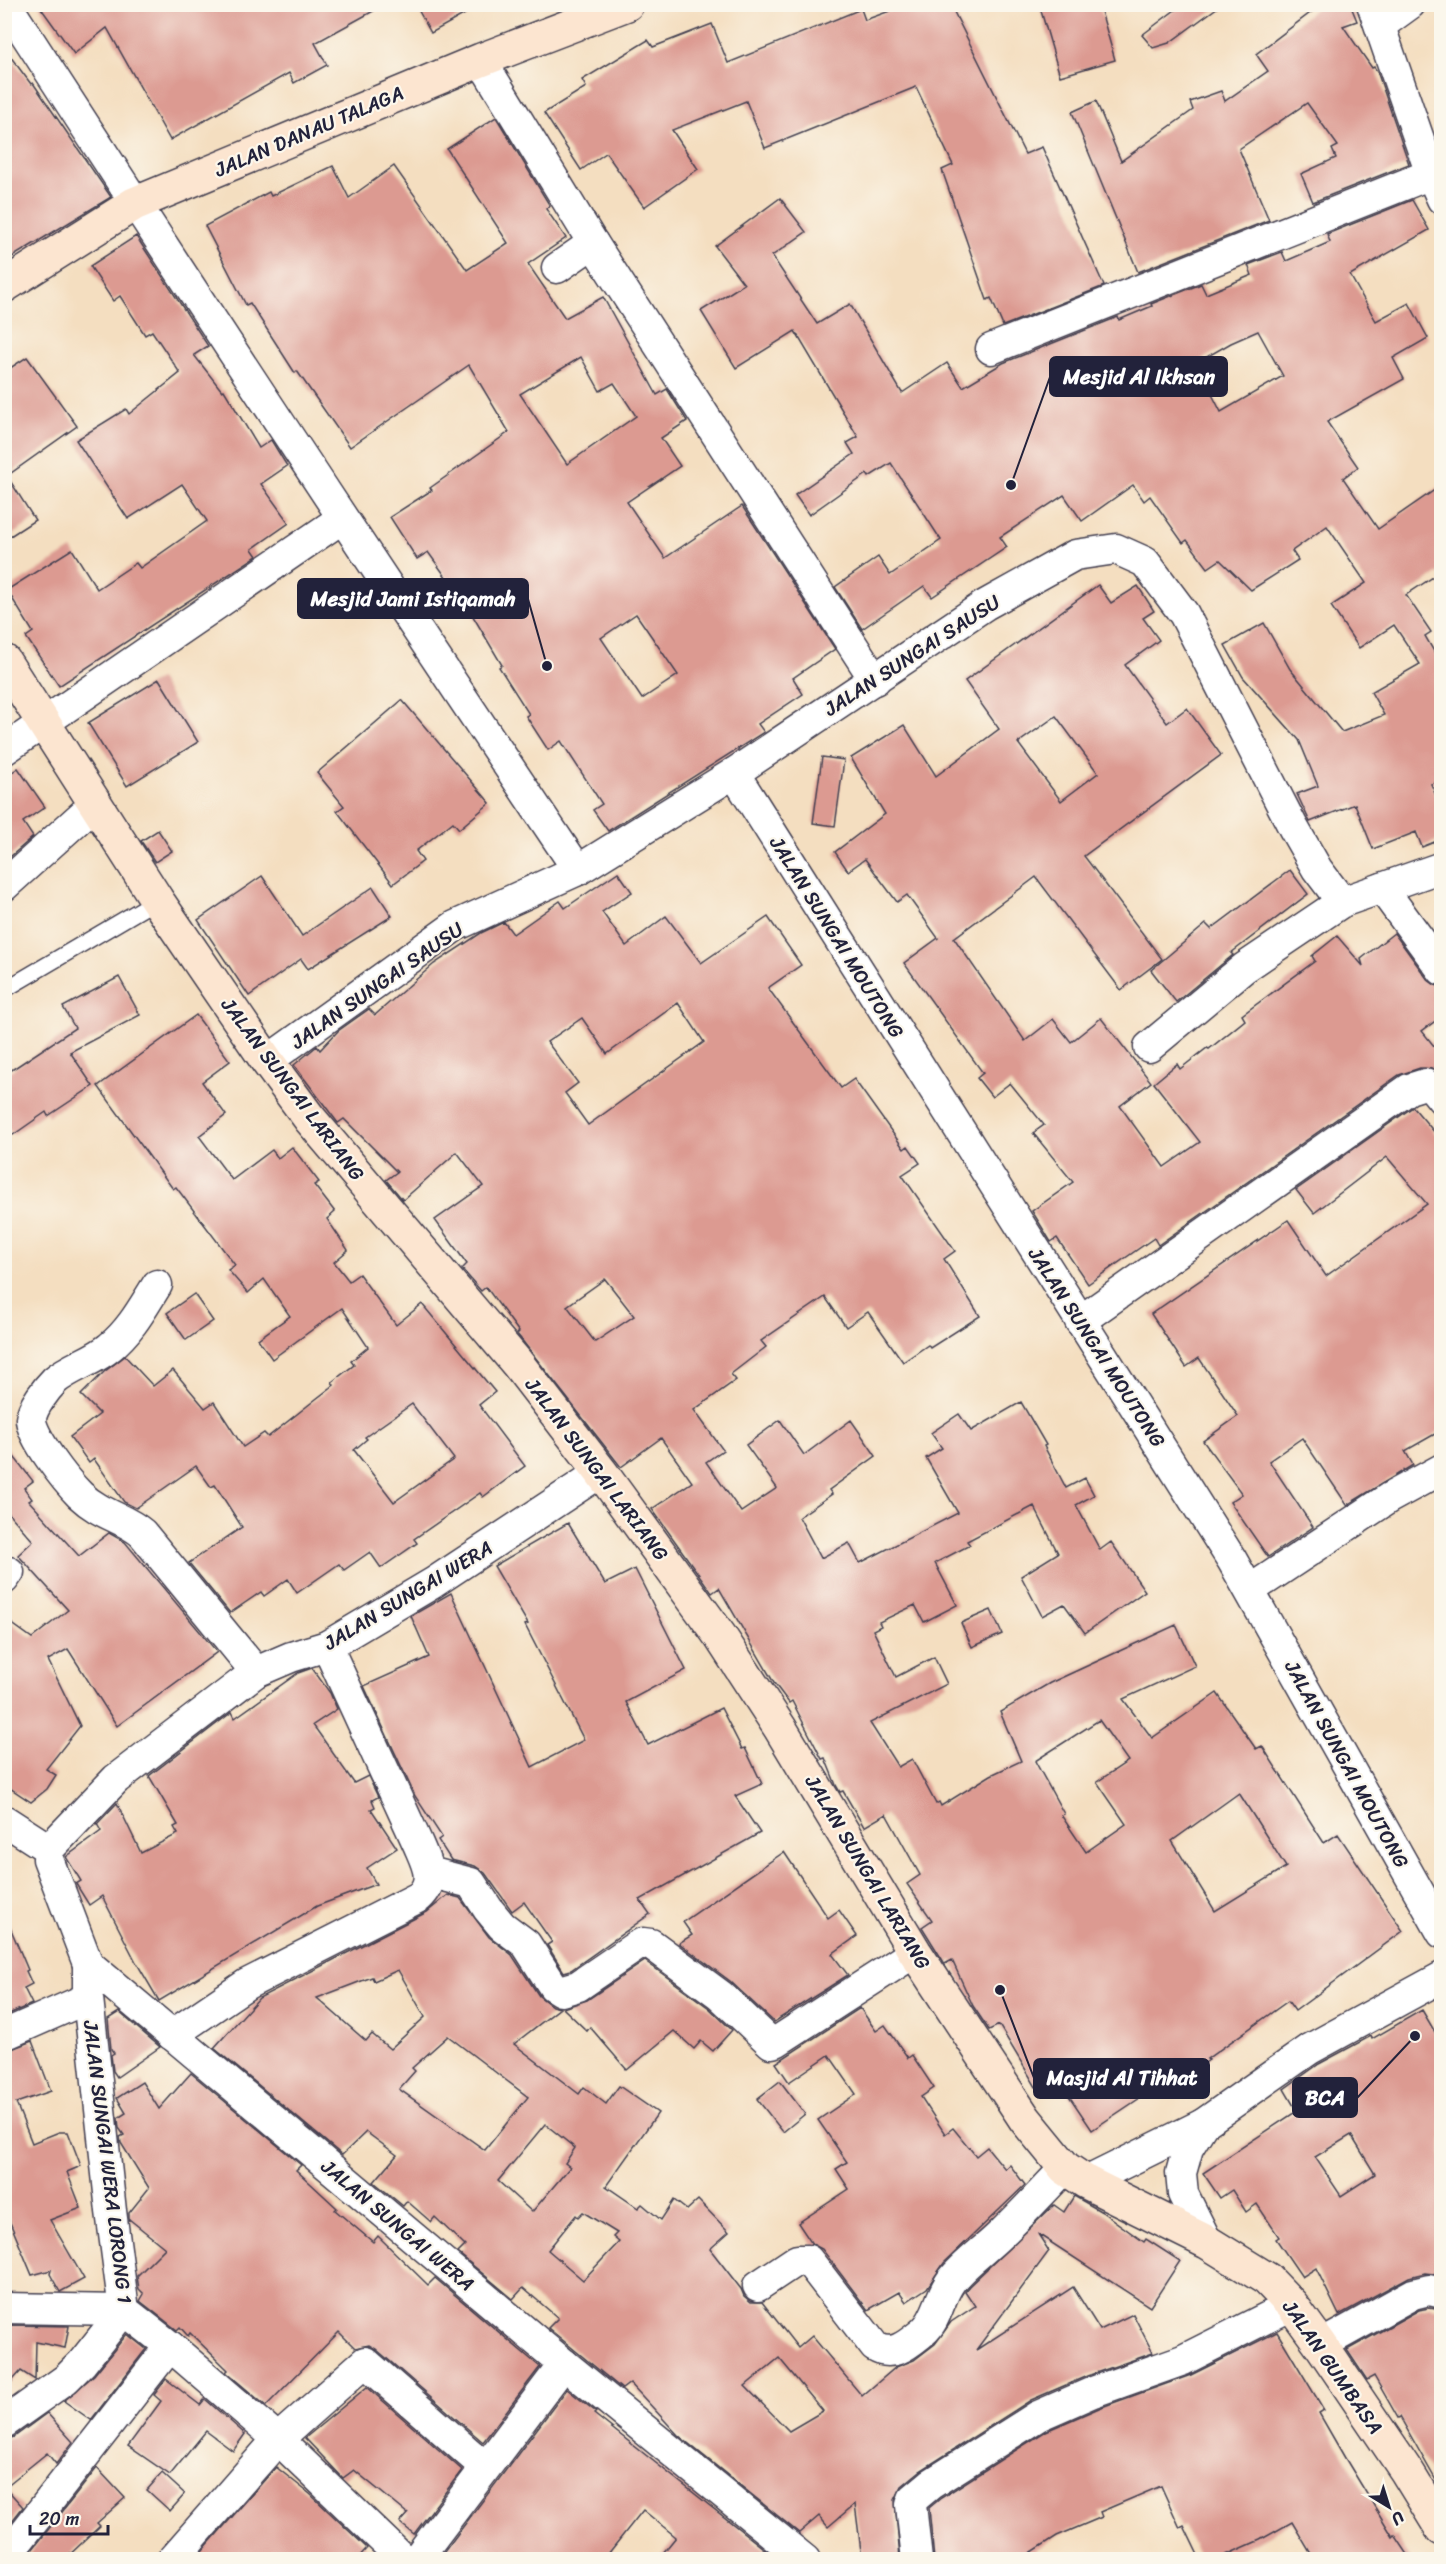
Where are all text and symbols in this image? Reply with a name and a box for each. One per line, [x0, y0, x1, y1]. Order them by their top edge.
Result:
street label: JALAN DANAU TALAGA [208, 76, 409, 188]
callout: Mesjid Al Ikhsan [1050, 357, 1227, 396]
text: Mesjid Al Ikhsan [1062, 358, 1216, 396]
callout: Mesjid Jami Istiqamah [298, 579, 528, 618]
text: Mesjid Jami Istiqamah [309, 580, 516, 618]
street label: JALAN SUNGAI SAUSU [816, 585, 1008, 726]
street label: JALAN SUNGAI MOUTONG [760, 828, 913, 1046]
street label: JALAN SUNGAI SAUSU [283, 912, 471, 1059]
street label: JALAN SUNGAI LARIANG [211, 989, 374, 1189]
street label: JALAN SUNGAI MOUTONG [1018, 1239, 1175, 1455]
street label: JALAN SUNGAI LARIANG [515, 1369, 678, 1569]
street label: JALAN SUNGAI WERA [316, 1531, 500, 1660]
street label: JALAN SUNGAI MOUTONG [1274, 1653, 1419, 1875]
street label: JALAN SUNGAI LARIANG [795, 1767, 940, 1977]
street label: JALAN SUNGAI WERA LORONG 1 [73, 2018, 142, 2306]
callout: Masjid Al Tihhat [1034, 2059, 1209, 2098]
text: Masjid Al Tihhat [1046, 2059, 1198, 2097]
callout: BCA [1293, 2078, 1357, 2117]
text: BCA [1305, 2079, 1345, 2117]
street label: JALAN SUNGAI WERA [312, 2150, 482, 2301]
street label: JALAN GUMBASA [1272, 2292, 1392, 2442]
north arrow [1359, 2477, 1419, 2537]
scale bar [30, 2498, 108, 2536]
text: 20 m [39, 2503, 79, 2535]
text: U [1384, 2504, 1411, 2534]

